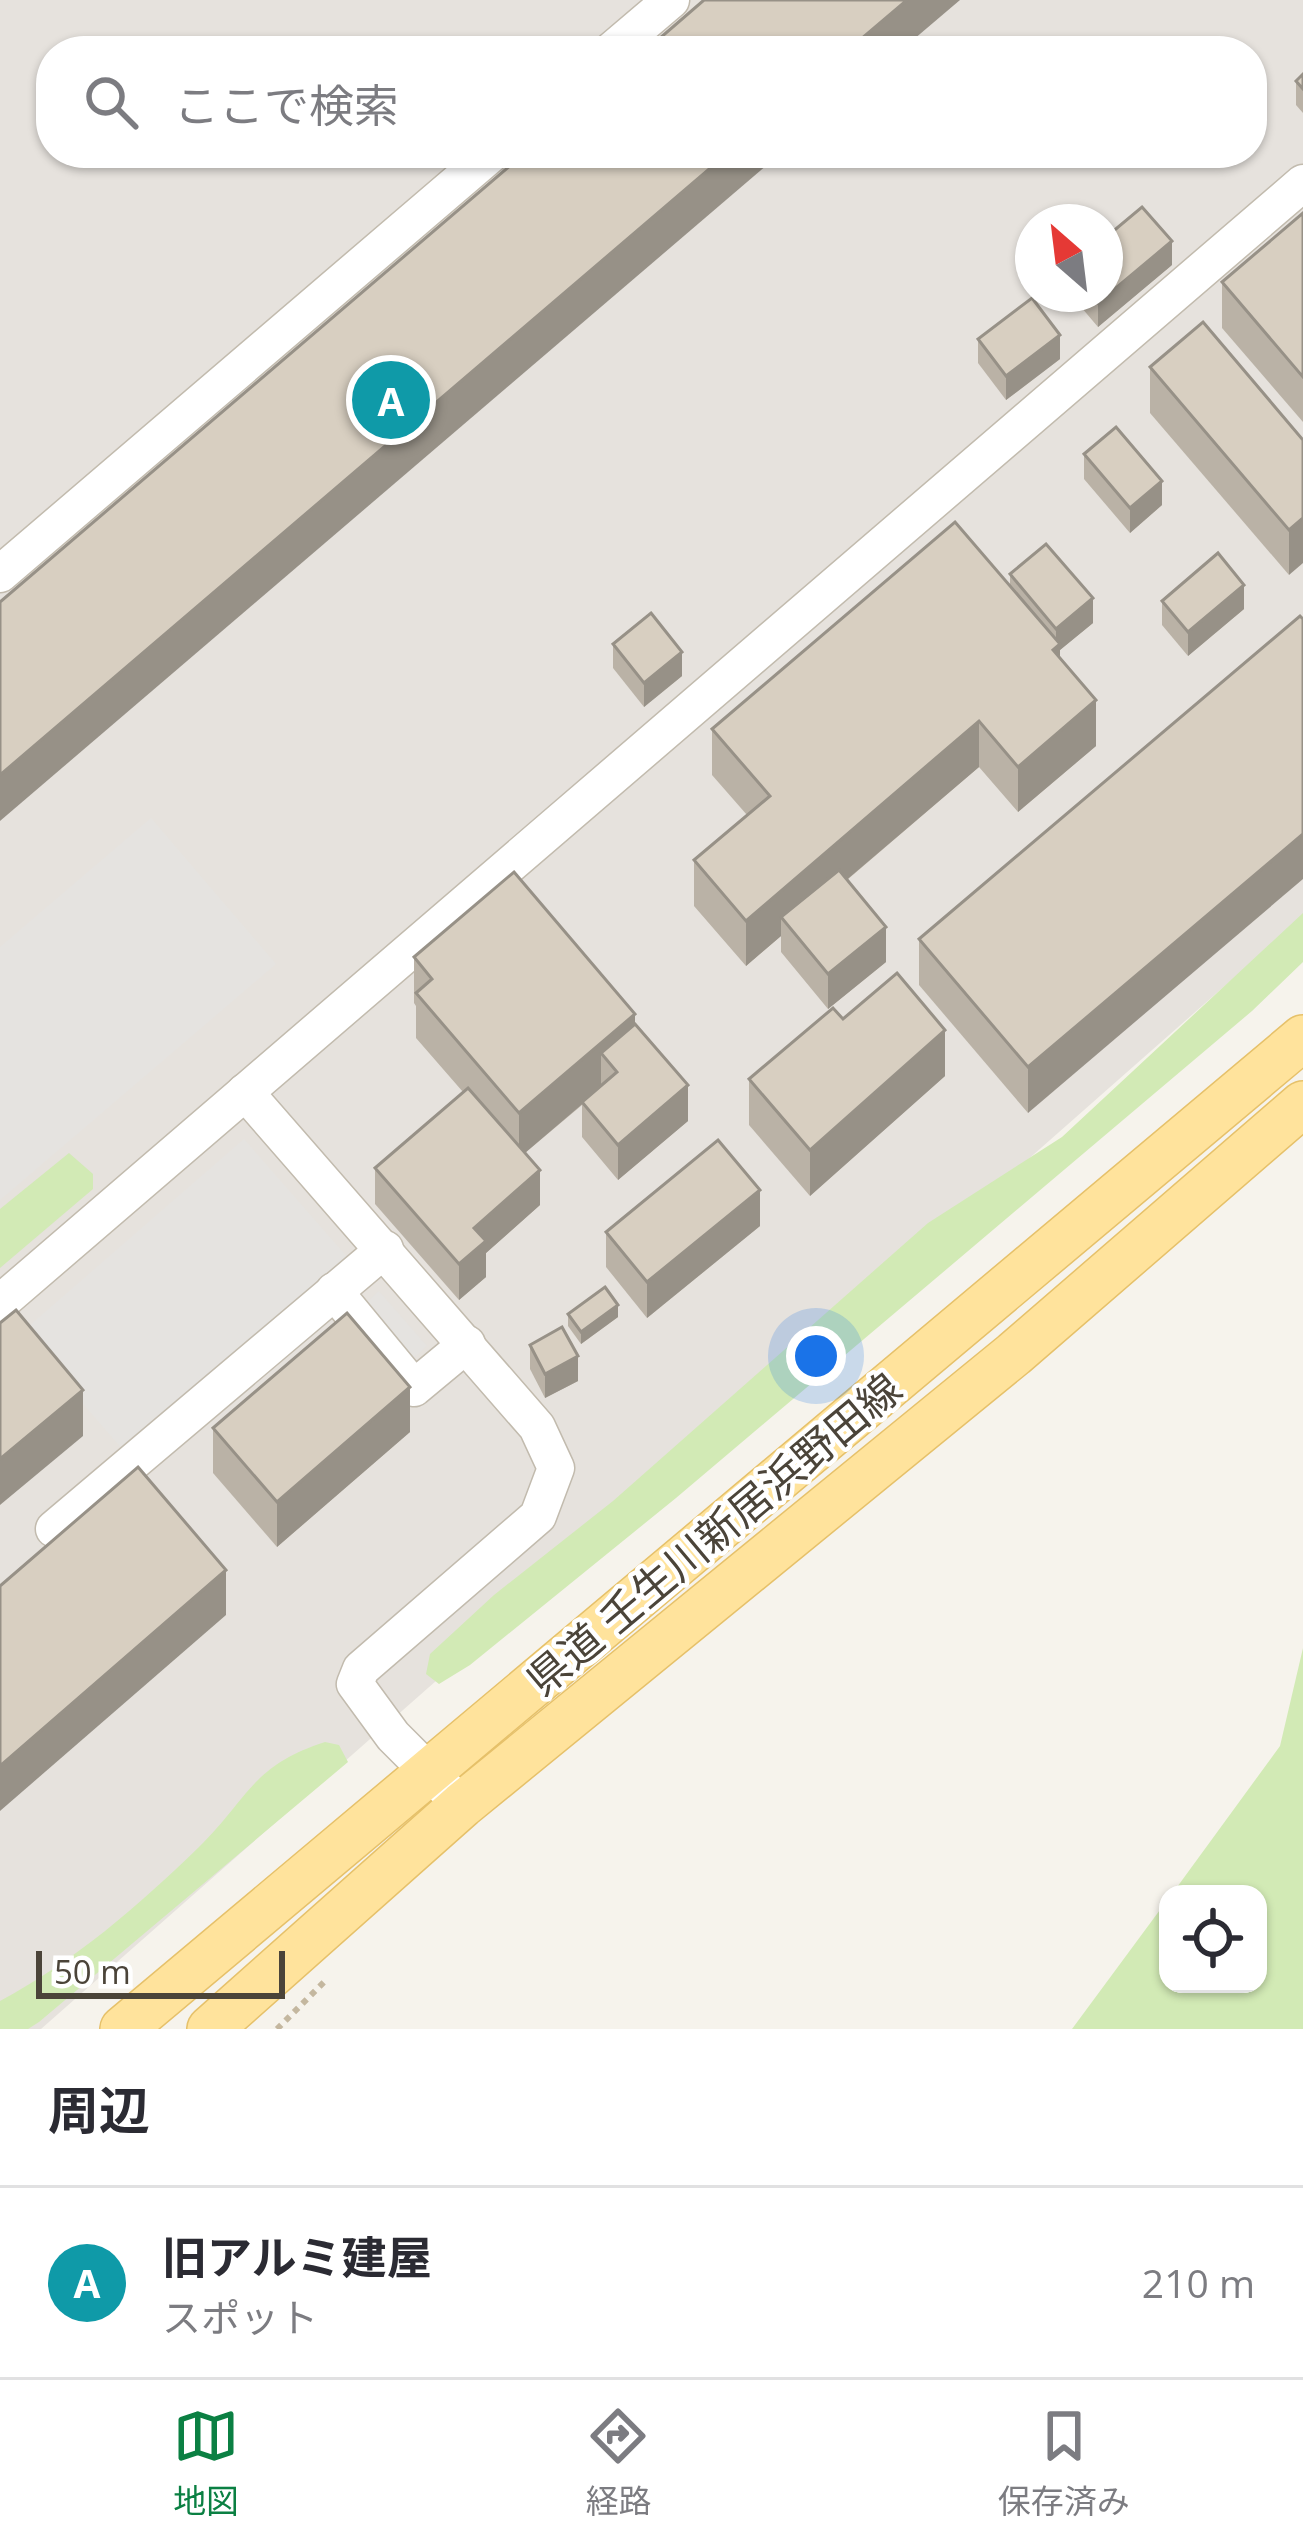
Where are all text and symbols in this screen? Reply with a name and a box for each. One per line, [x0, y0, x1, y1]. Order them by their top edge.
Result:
search box [36, 36, 1267, 168]
icon: search [78, 69, 144, 135]
text: ここで検索 [174, 74, 399, 135]
north arrow [1015, 204, 1123, 312]
pin: A [352, 355, 430, 445]
your location [786, 1326, 846, 1386]
street label: 県道 壬生川新居浜野田線 [514, 1359, 912, 1707]
map controls [1159, 1885, 1267, 1993]
button: locate [1159, 1885, 1267, 1993]
scale bar [36, 1945, 285, 1998]
text: 50 m [54, 1949, 131, 1994]
text: 周辺 [48, 2074, 150, 2144]
text: 旧アルミ建屋 [162, 2226, 432, 2287]
text: A [74, 2256, 100, 2309]
text: 210 m [1142, 2256, 1255, 2309]
text: スポット [162, 2290, 318, 2343]
tab: 地図 [173, 2403, 239, 2523]
tab: 経路 [585, 2403, 651, 2523]
tab: 保存済み [998, 2403, 1130, 2523]

